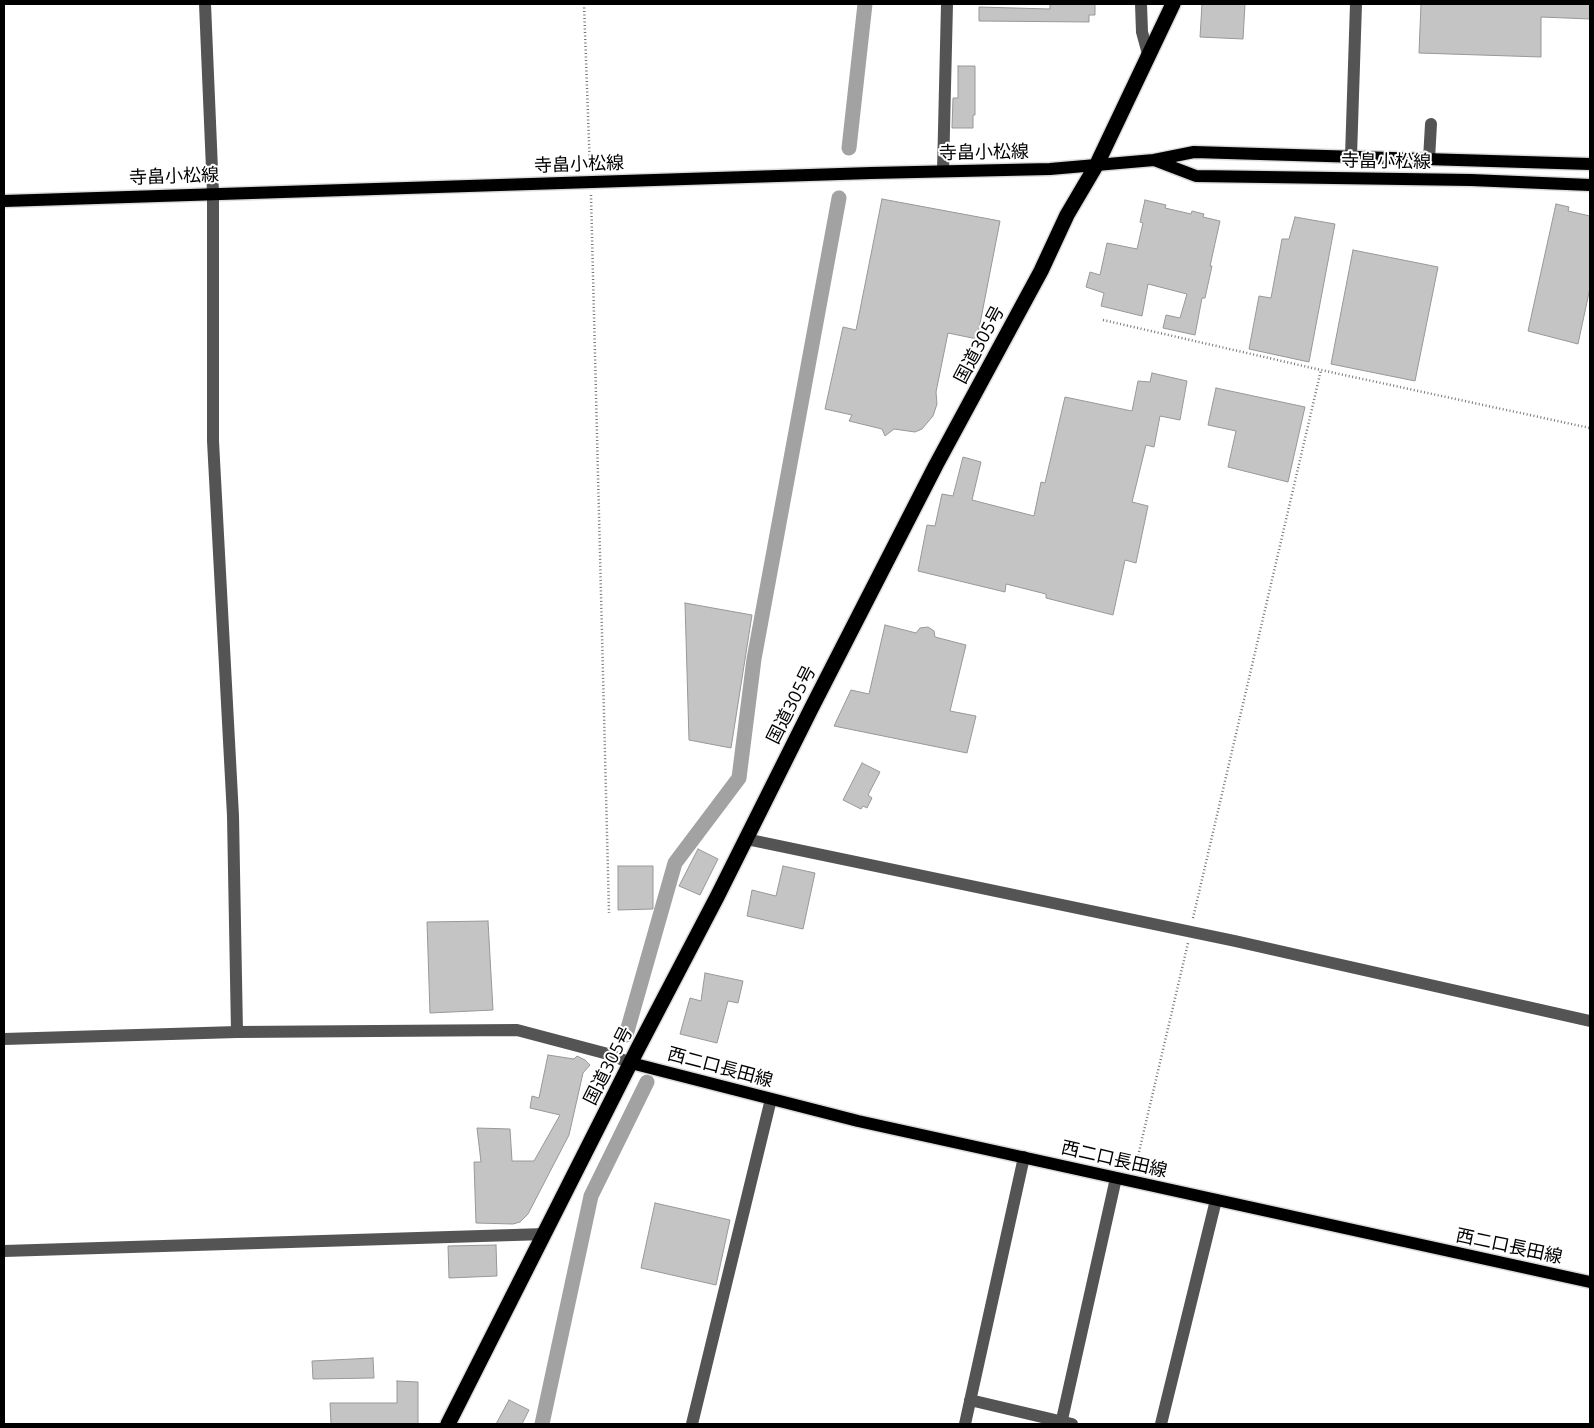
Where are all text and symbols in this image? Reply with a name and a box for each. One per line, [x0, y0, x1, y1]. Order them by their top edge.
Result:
street label: 寺畠小松線 [939, 141, 1029, 165]
street label: 寺畠小松線 [1341, 150, 1431, 174]
street label: 寺畠小松線 [534, 153, 624, 177]
street label: 寺畠小松線 [129, 165, 219, 189]
street label: 国道305号 [951, 302, 1009, 388]
street label: 国道305号 [763, 662, 821, 748]
street label: 国道305号 [580, 1023, 638, 1109]
street label: 西二口長田線 [665, 1044, 775, 1092]
street label: 西二口長田線 [1059, 1137, 1169, 1183]
street label: 西二口長田線 [1454, 1225, 1564, 1269]

